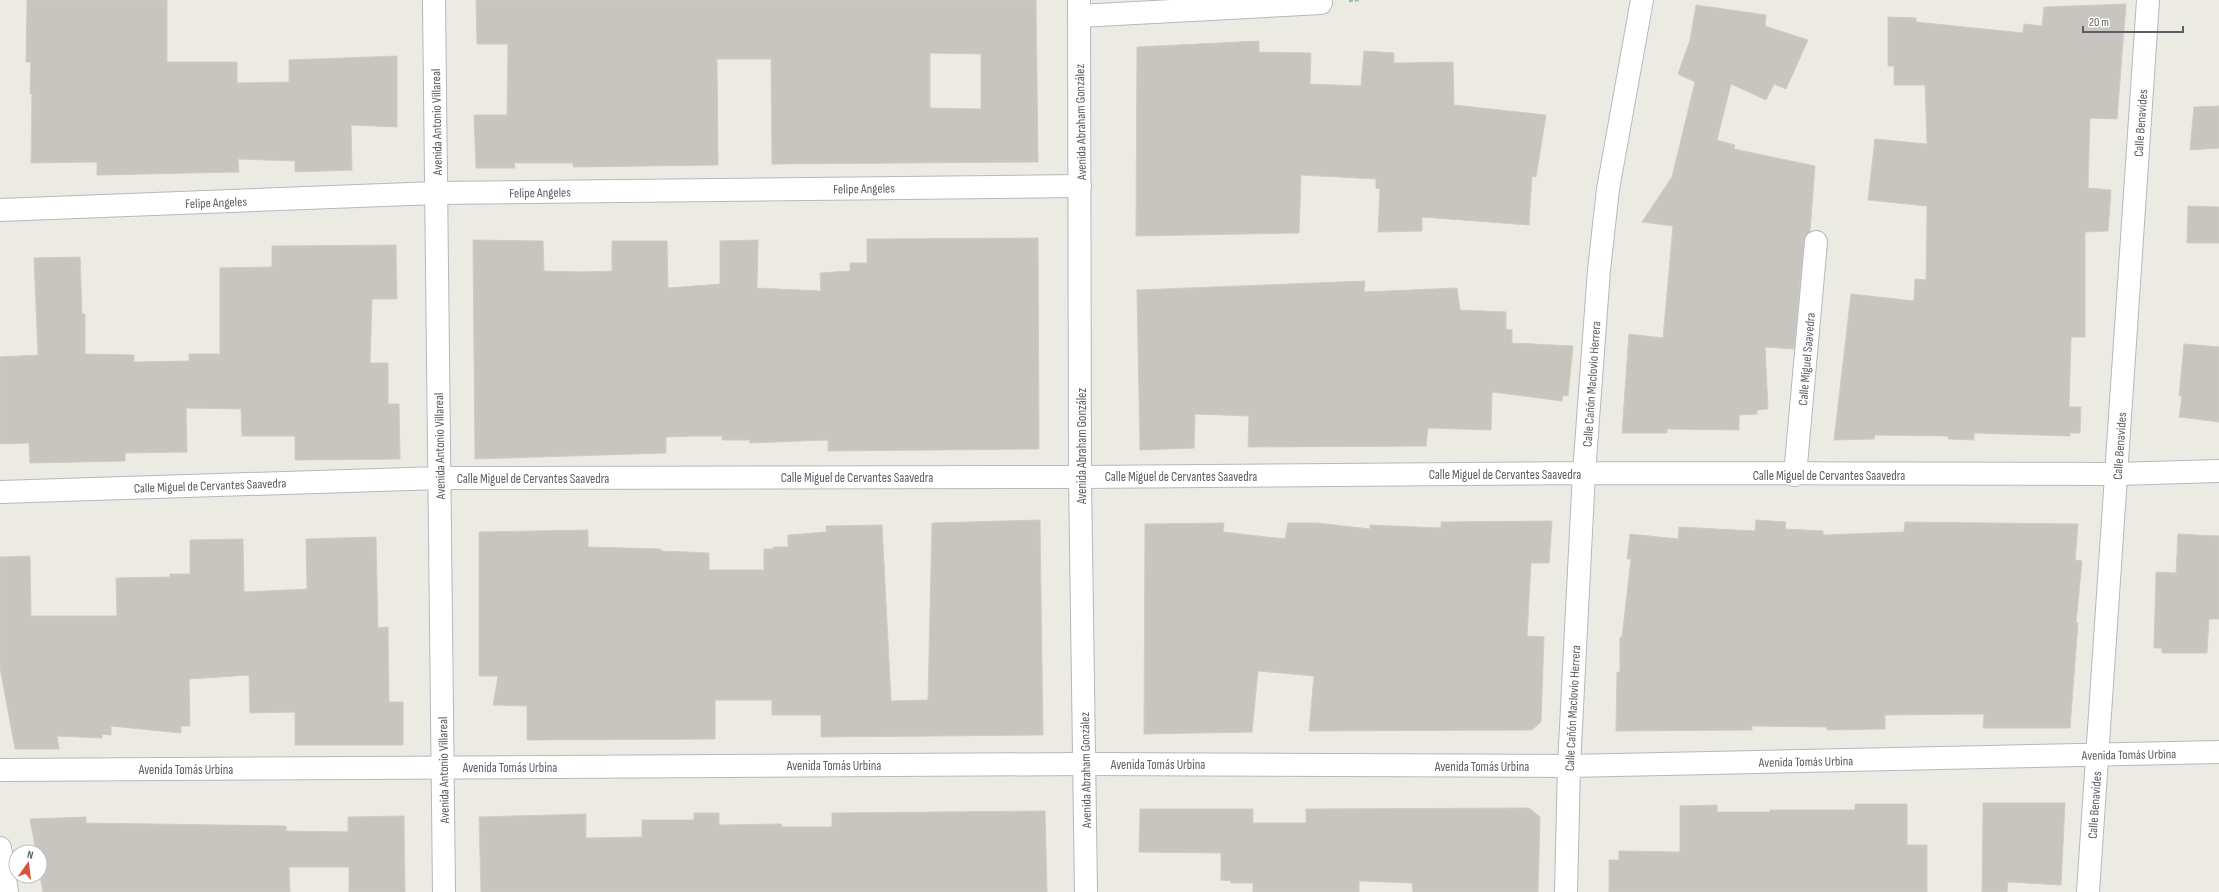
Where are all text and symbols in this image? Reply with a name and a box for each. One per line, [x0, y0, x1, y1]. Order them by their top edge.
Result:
scale bar [2083, 8, 2183, 34]
text: 20 m [2089, 15, 2109, 30]
street label: Avenida Abraham González [1072, 63, 1090, 181]
street label: Avenida Antonio Villareal [428, 69, 446, 176]
street label: Calle Benavides [2131, 89, 2151, 157]
street label: Felipe Angeles [833, 180, 895, 198]
street label: Felipe Angeles [509, 184, 571, 202]
street label: Felipe Angeles [185, 194, 248, 212]
street label: Calle Miguel Saavedra [1795, 312, 1819, 406]
street label: Calle Cañón Maclovio Herrera [1580, 321, 1604, 448]
street label: Avenida Abraham González [1074, 388, 1090, 505]
street label: Avenida Antonio Villareal [431, 393, 449, 500]
street label: Calle Benavides [2110, 412, 2130, 480]
street label: Calle Miguel de Cervantes Saavedra [1429, 467, 1581, 483]
street label: Calle Miguel de Cervantes Saavedra [1753, 468, 1905, 484]
street label: Calle Miguel de Cervantes Saavedra [1105, 469, 1257, 485]
street label: Calle Miguel de Cervantes Saavedra [781, 470, 933, 486]
street label: Calle Miguel de Cervantes Saavedra [457, 471, 609, 487]
street label: Calle Miguel de Cervantes Saavedra [134, 475, 287, 497]
street label: Calle Cañón Maclovio Herrera [1562, 645, 1584, 772]
street label: Avenida Abraham González [1077, 711, 1095, 829]
street label: Avenida Antonio Villareal [435, 717, 453, 824]
street label: Avenida Tomás Urbina [2081, 746, 2176, 764]
street label: Avenida Tomás Urbina [1758, 753, 1853, 771]
street label: Avenida Tomás Urbina [1110, 757, 1205, 773]
street label: Avenida Tomás Urbina [786, 758, 881, 774]
street label: Avenida Tomás Urbina [1434, 759, 1529, 775]
street label: Avenida Tomás Urbina [462, 760, 557, 776]
street label: Avenida Tomás Urbina [138, 762, 233, 778]
street label: Calle Benavides [2085, 771, 2105, 839]
north arrow [8, 844, 48, 884]
text: N [26, 848, 35, 862]

